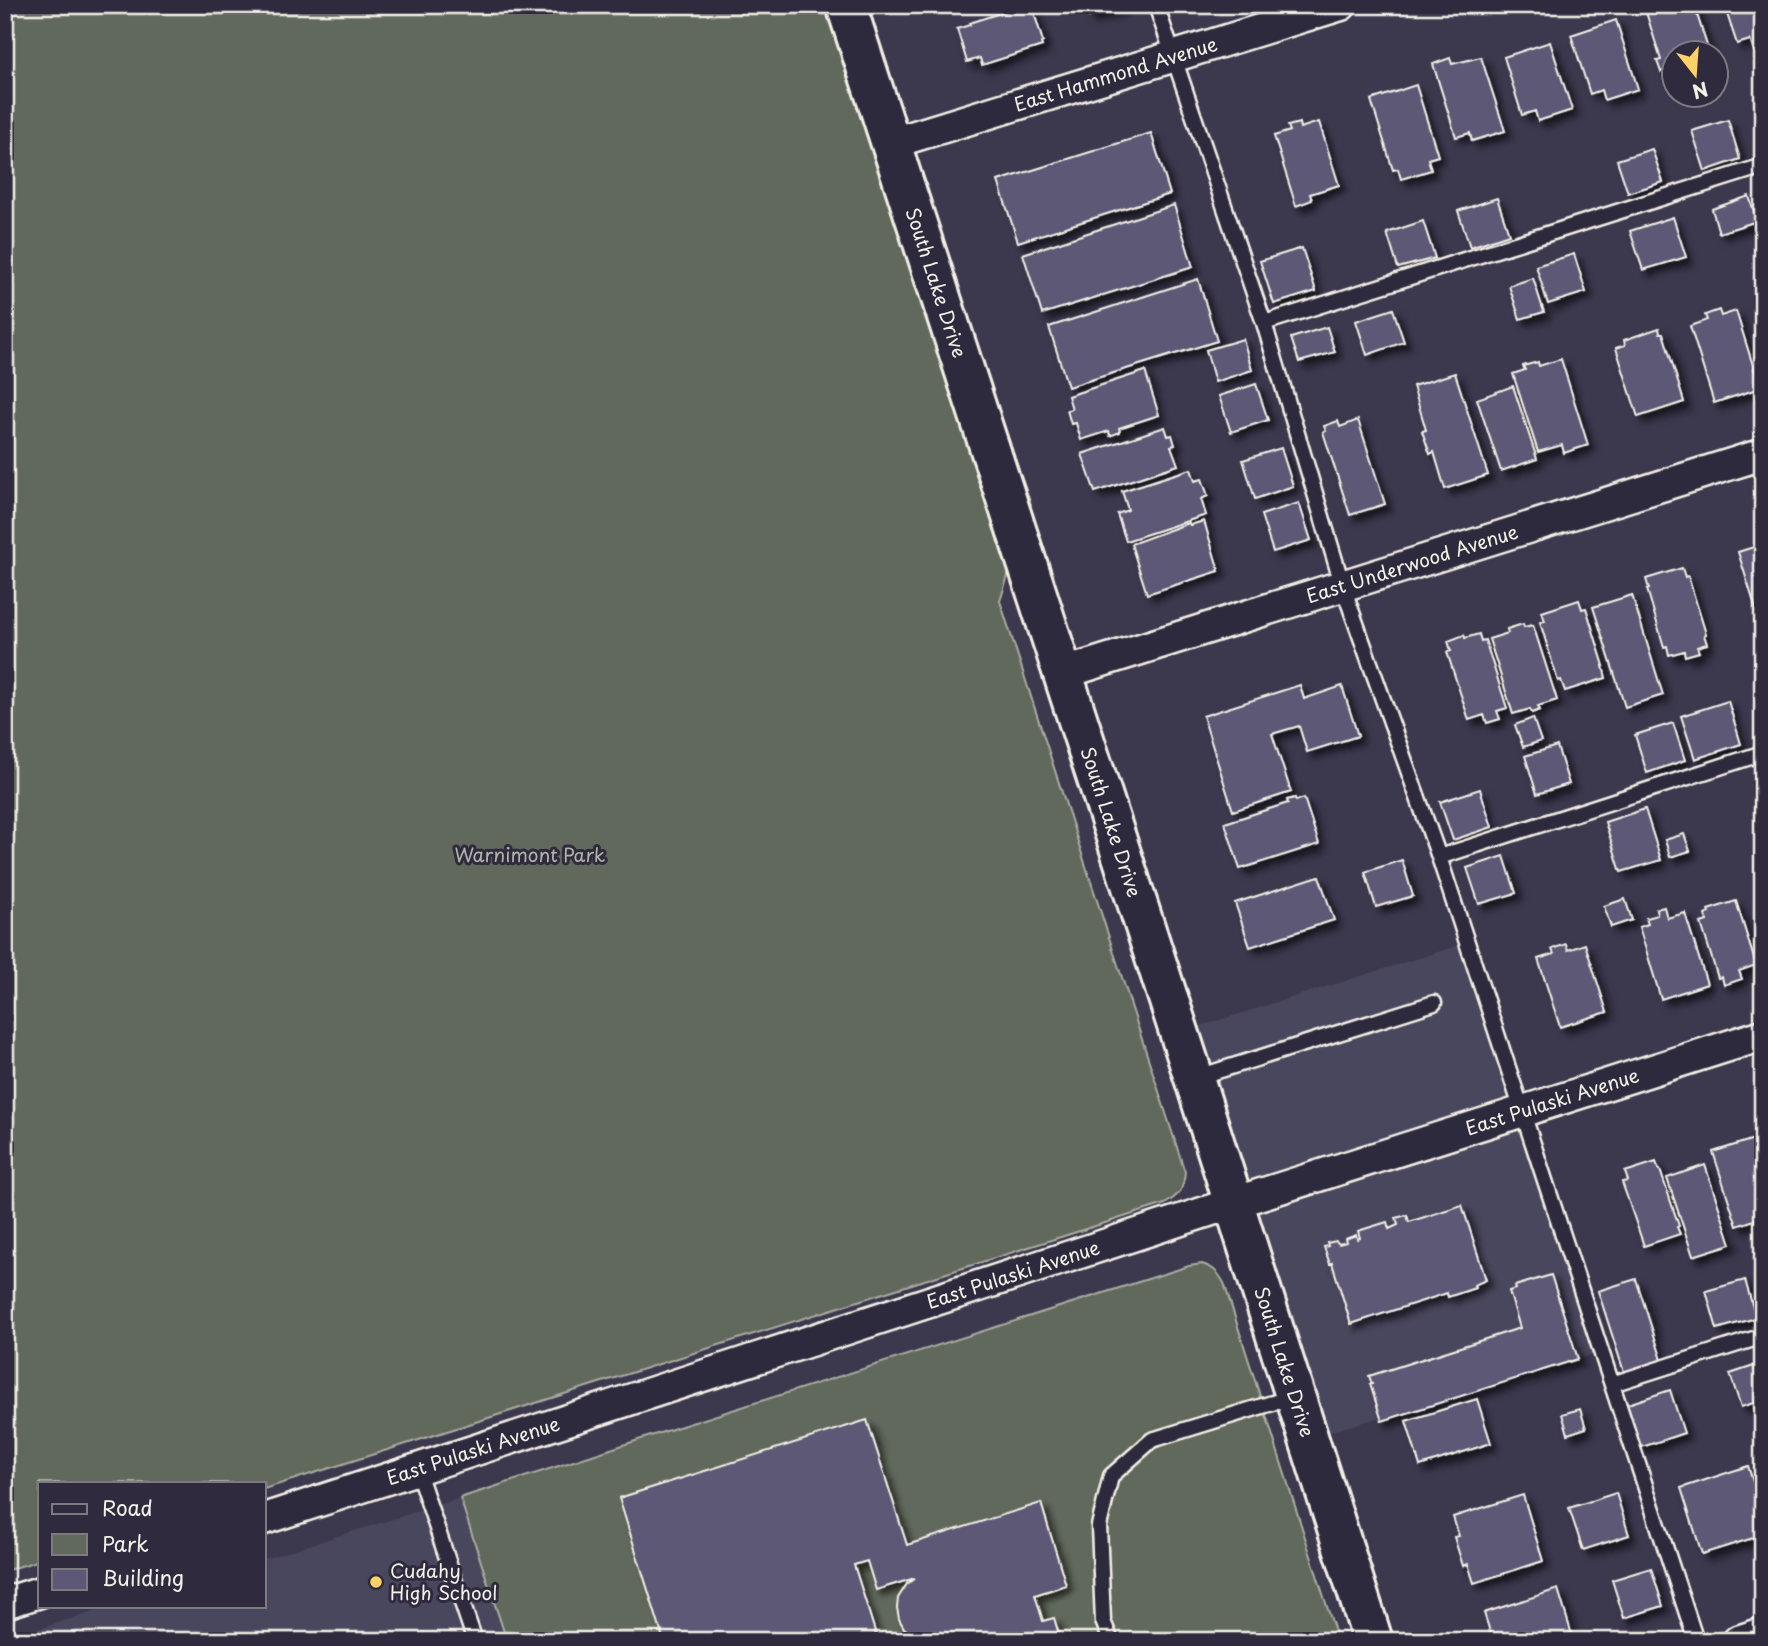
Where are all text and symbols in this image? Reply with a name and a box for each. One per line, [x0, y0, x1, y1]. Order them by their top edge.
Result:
street label: East Hammond Avenue [1010, 29, 1220, 118]
north arrow [1660, 38, 1730, 108]
text: N [1689, 76, 1712, 107]
street label: South Lake Drive [900, 204, 974, 361]
street label: East Underwood Avenue [1303, 517, 1521, 609]
street label: South Lake Drive [1075, 743, 1149, 900]
park label: Warnimont Park [455, 840, 606, 868]
street label: East Pulaski Avenue [1462, 1060, 1642, 1142]
street label: East Pulaski Avenue [923, 1232, 1103, 1315]
street label: South Lake Drive [1248, 1283, 1322, 1440]
street label: East Pulaski Avenue [383, 1409, 563, 1491]
legend [38, 1482, 266, 1608]
text: Road [102, 1491, 153, 1523]
text: Park [102, 1527, 149, 1559]
place label: Cudahy High School [390, 1556, 497, 1606]
text: Building [102, 1561, 184, 1593]
marker: Cudahy High School [368, 1574, 384, 1590]

